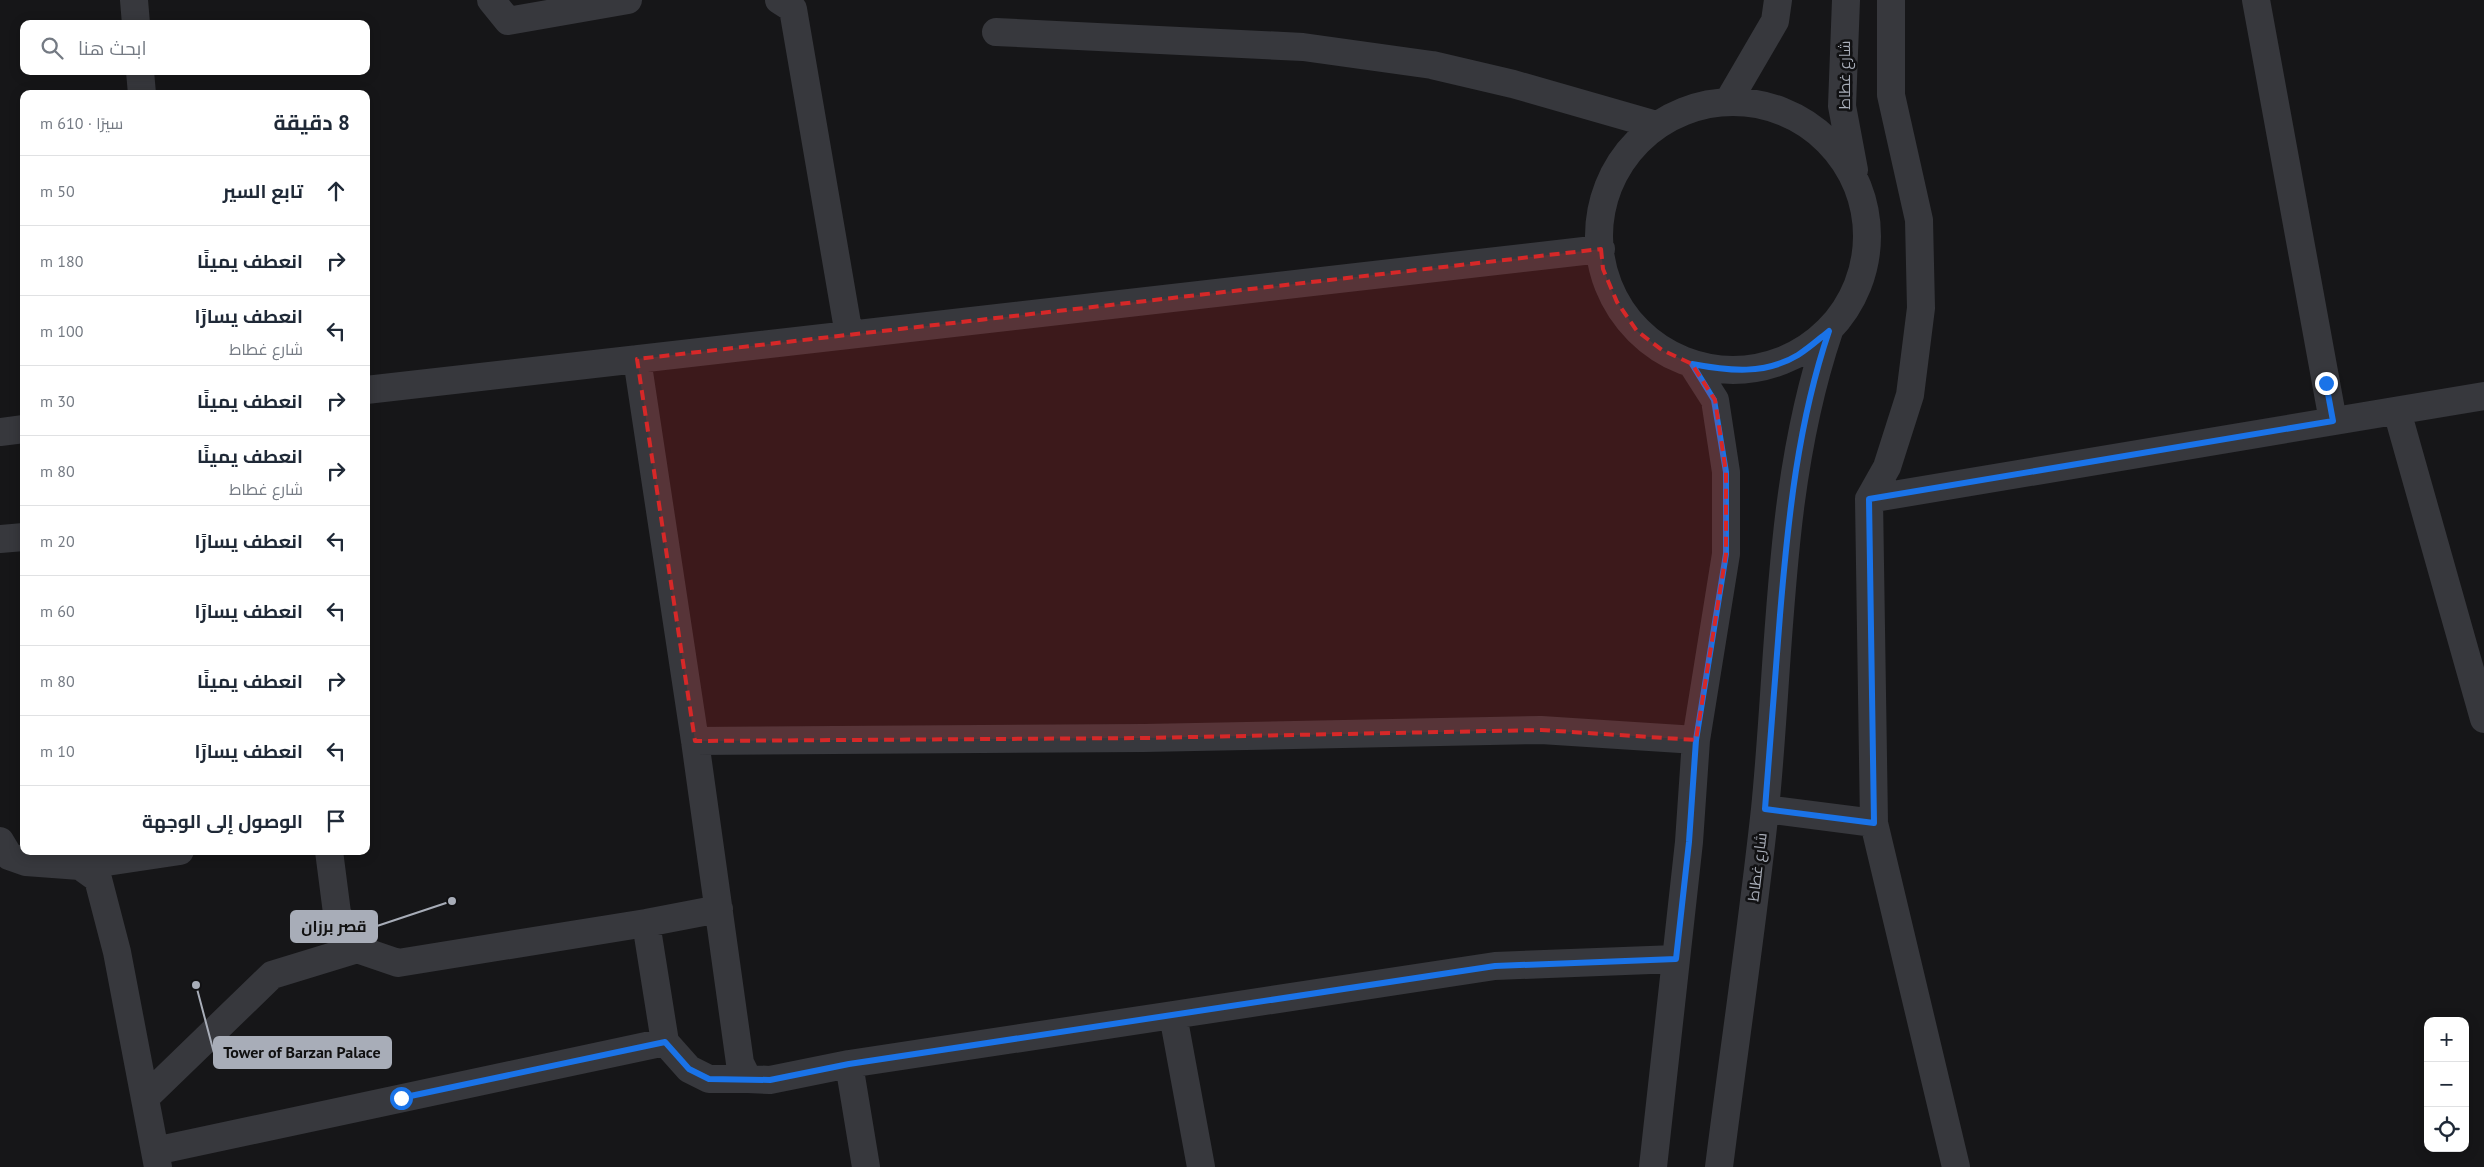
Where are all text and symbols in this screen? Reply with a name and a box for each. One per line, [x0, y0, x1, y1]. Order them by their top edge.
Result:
search box [20, 20, 370, 75]
icon: search [38, 34, 66, 62]
text: ابحث هنا [78, 36, 147, 60]
street label: شارع غطاط [1835, 40, 1856, 110]
text: 8 دقيقة [273, 109, 350, 136]
text: سيرًا · 610 m [40, 113, 123, 133]
icon: ahead [322, 177, 350, 205]
text: تابع السير [223, 179, 303, 203]
text: 50 m [40, 181, 75, 201]
icon: right [322, 247, 350, 275]
text: انعطف يمينًا [197, 249, 303, 273]
text: 180 m [40, 251, 83, 271]
text: انعطف يسارًا [195, 304, 303, 328]
icon: left [322, 317, 350, 345]
text: 100 m [40, 321, 83, 341]
text: شارع غطاط [229, 339, 303, 359]
route end [2315, 372, 2338, 395]
icon: right [322, 387, 350, 415]
text: انعطف يمينًا [197, 389, 303, 413]
text: 30 m [40, 391, 75, 411]
text: انعطف يمينًا [197, 444, 303, 468]
icon: right [322, 457, 350, 485]
text: 80 m [40, 461, 75, 481]
text: شارع غطاط [229, 479, 303, 499]
icon: left [322, 527, 350, 555]
text: انعطف يسارًا [195, 529, 303, 553]
text: 20 m [40, 531, 75, 551]
icon: left [322, 597, 350, 625]
text: انعطف يسارًا [195, 599, 303, 623]
text: 60 m [40, 601, 75, 621]
icon: right [322, 667, 350, 695]
text: انعطف يمينًا [197, 669, 303, 693]
text: 80 m [40, 671, 75, 691]
icon: left [322, 737, 350, 765]
text: انعطف يسارًا [195, 739, 303, 763]
text: 10 m [40, 741, 75, 761]
icon: arrive [322, 807, 350, 835]
text: الوصول إلى الوجهة [142, 809, 303, 833]
street label: شارع غطاط [1743, 832, 1773, 903]
callout: قصر برزان [291, 911, 377, 942]
text: قصر برزان [301, 916, 367, 936]
map controls [2424, 1017, 2469, 1152]
button: + [2424, 1017, 2469, 1062]
callout: Tower of Barzan Palace [214, 1037, 391, 1068]
text: Tower of Barzan Palace [223, 1042, 381, 1062]
button: − [2424, 1062, 2469, 1107]
route start [390, 1087, 413, 1110]
button: locate [2424, 1107, 2469, 1152]

